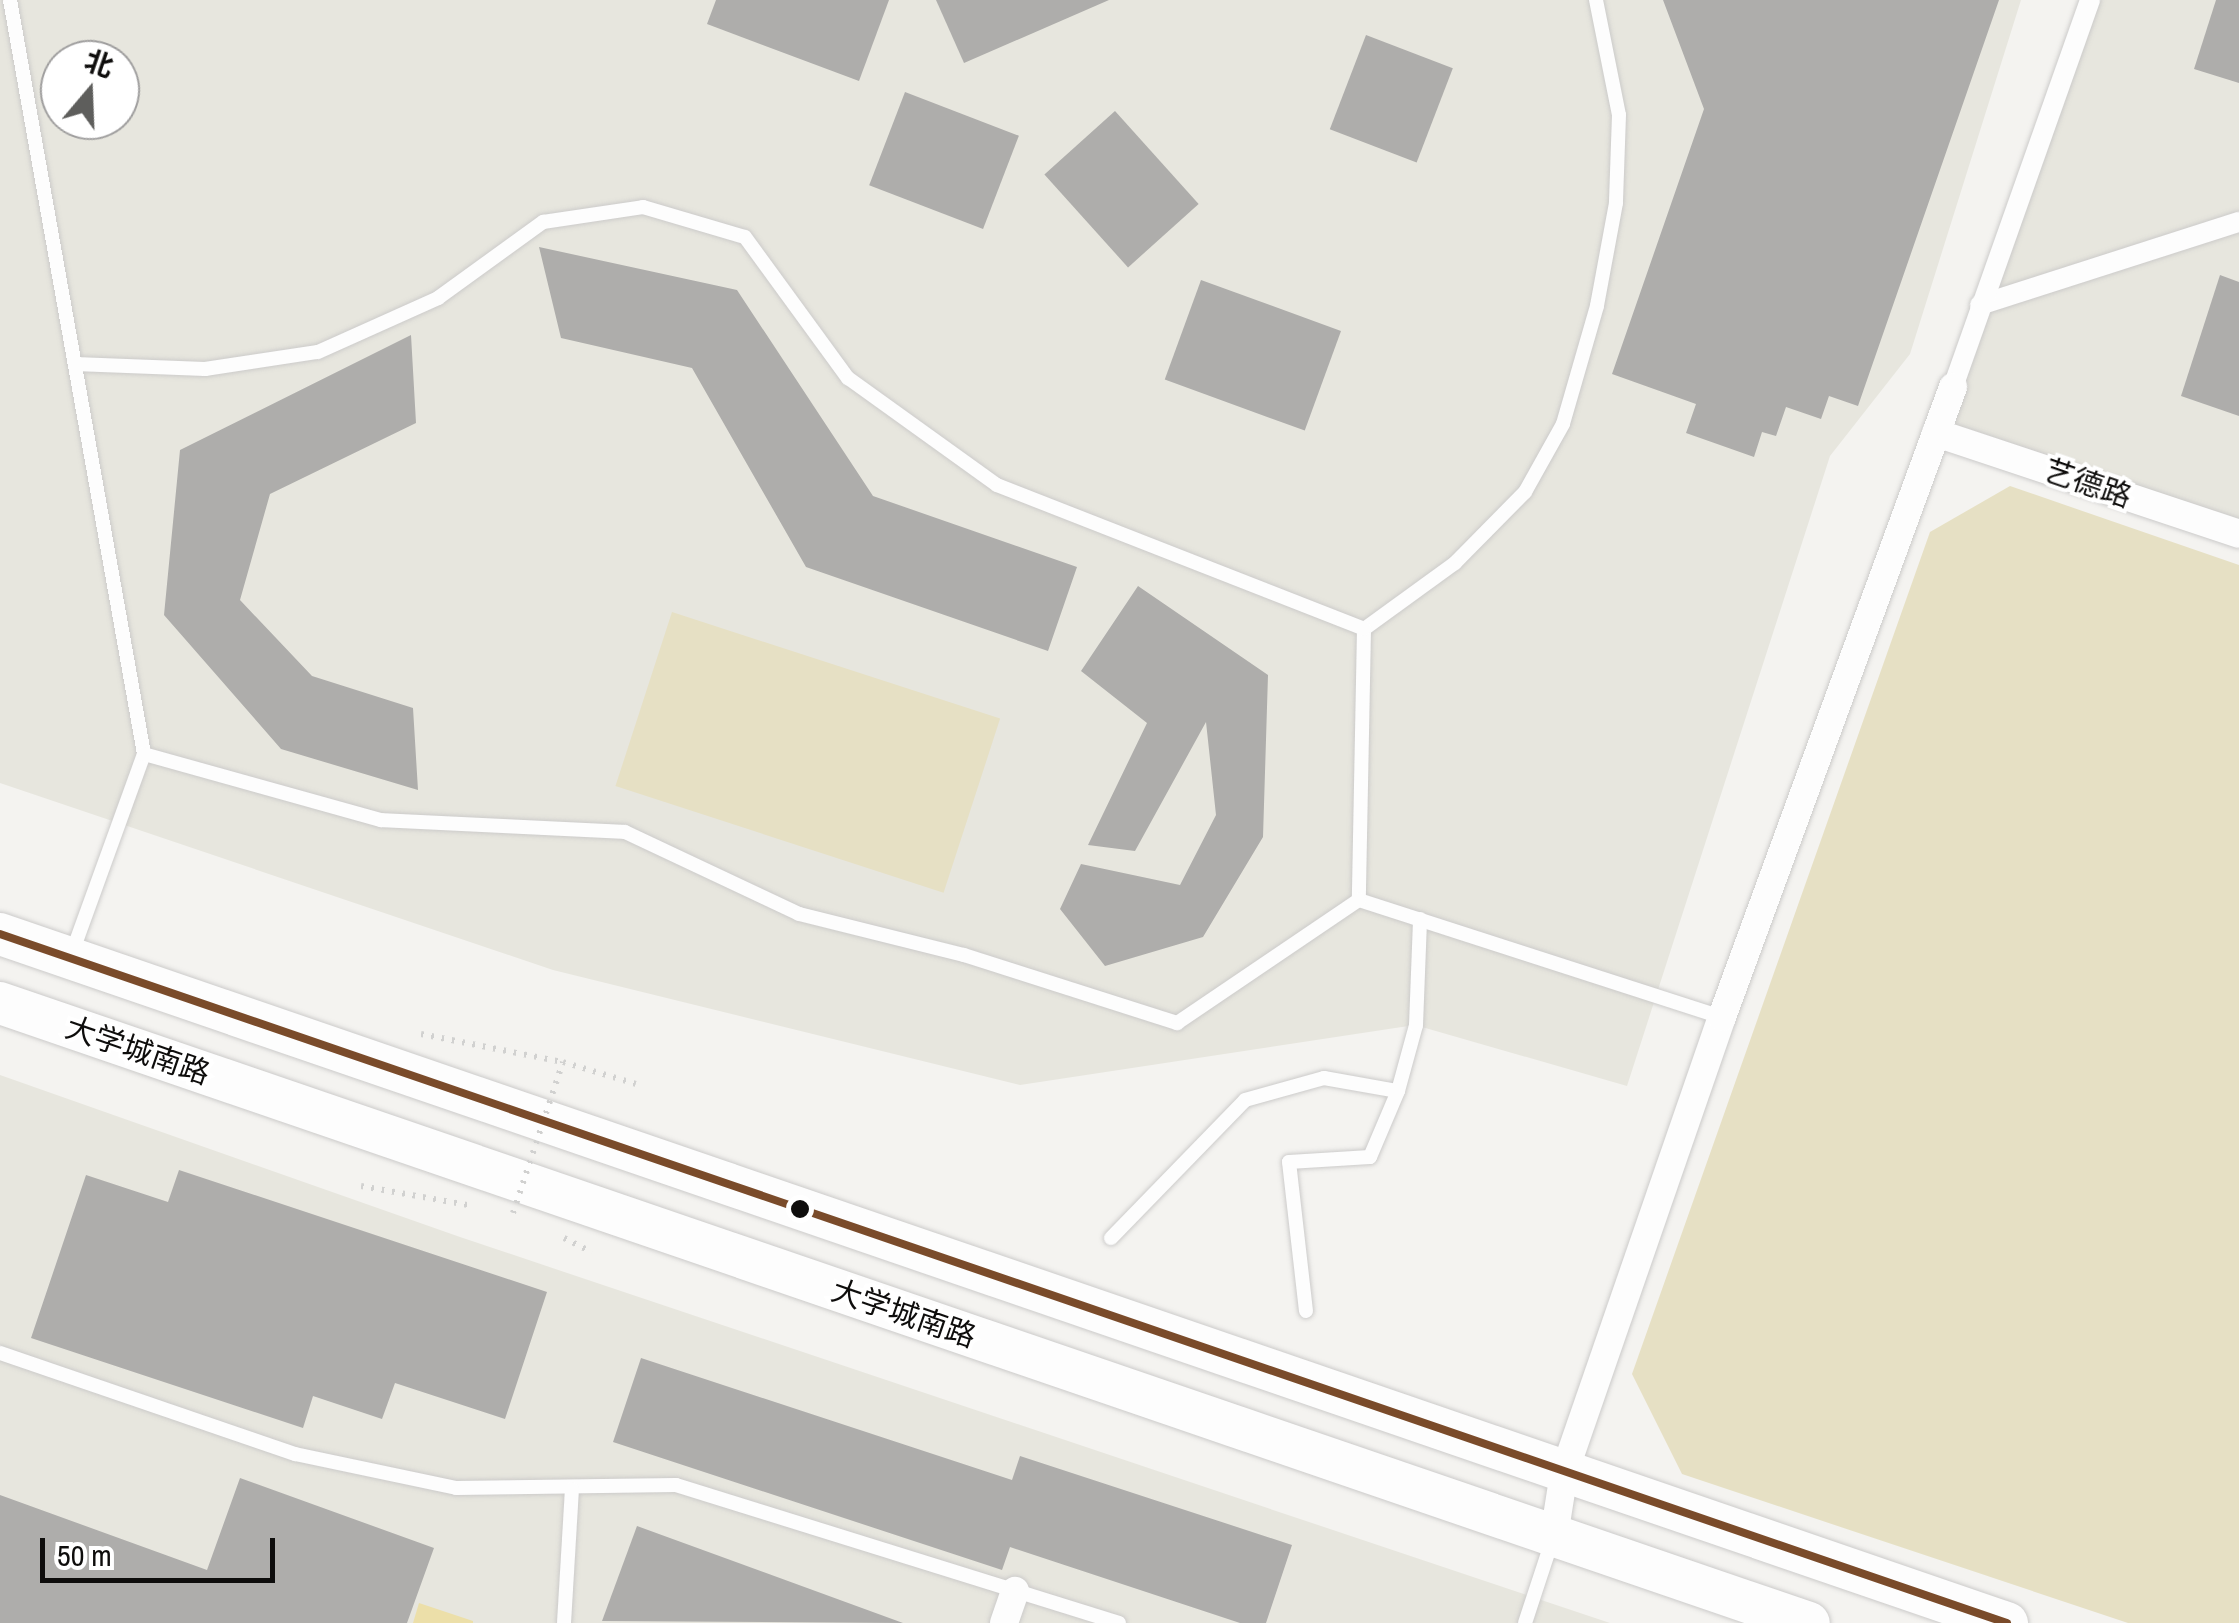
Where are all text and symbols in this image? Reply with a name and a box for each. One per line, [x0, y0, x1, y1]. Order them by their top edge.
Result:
north arrow [40, 40, 140, 140]
text: 北 [80, 41, 119, 86]
street label: 艺德路 [2040, 451, 2136, 515]
street label: 大学城南路 [61, 1009, 215, 1091]
unlabelled marker [790, 1199, 810, 1219]
street label: 大学城南路 [827, 1272, 981, 1354]
scale bar [45, 1518, 280, 1580]
text: 50 m [57, 1535, 112, 1575]

